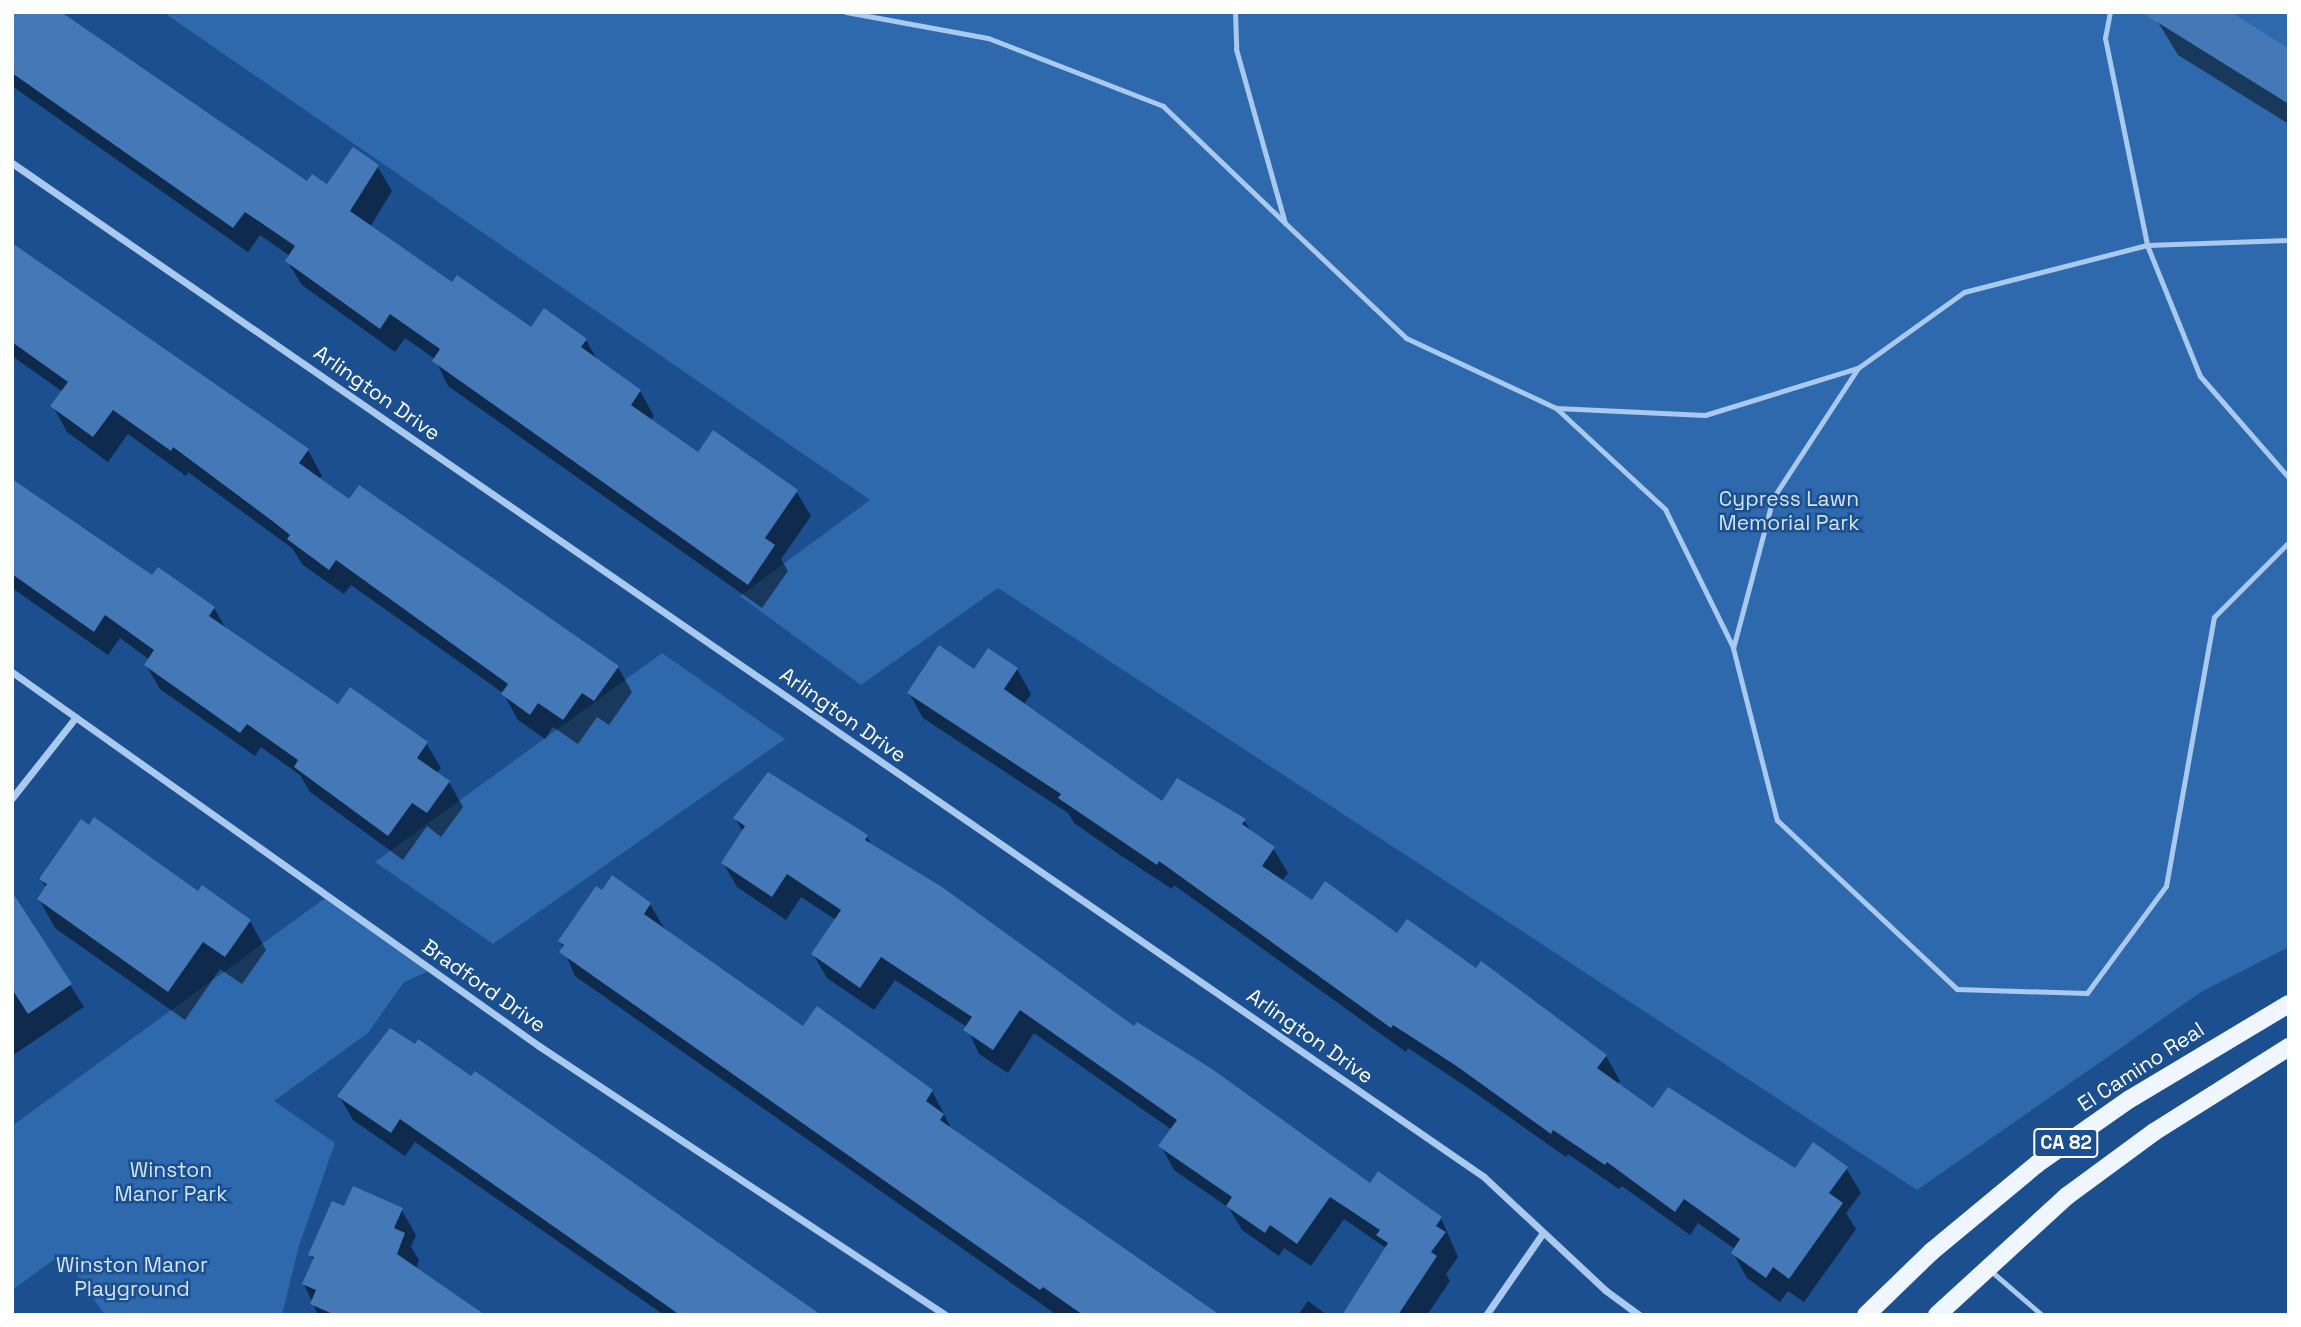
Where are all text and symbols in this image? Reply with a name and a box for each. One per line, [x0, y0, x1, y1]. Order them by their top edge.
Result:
street label: Arlington Drive [309, 340, 445, 446]
park label: Cypress Lawn Memorial Park [1719, 486, 1859, 536]
street label: Arlington Drive [775, 662, 911, 768]
street label: Bradford Drive [417, 934, 551, 1038]
street label: Arlington Drive [1242, 983, 1378, 1089]
street label: El Camino Real [2073, 1017, 2209, 1117]
road number: CA 82 [2033, 1128, 2099, 1158]
park label: Winston Manor Park [114, 1157, 228, 1207]
park label: Winston Manor Playground [56, 1252, 208, 1302]

